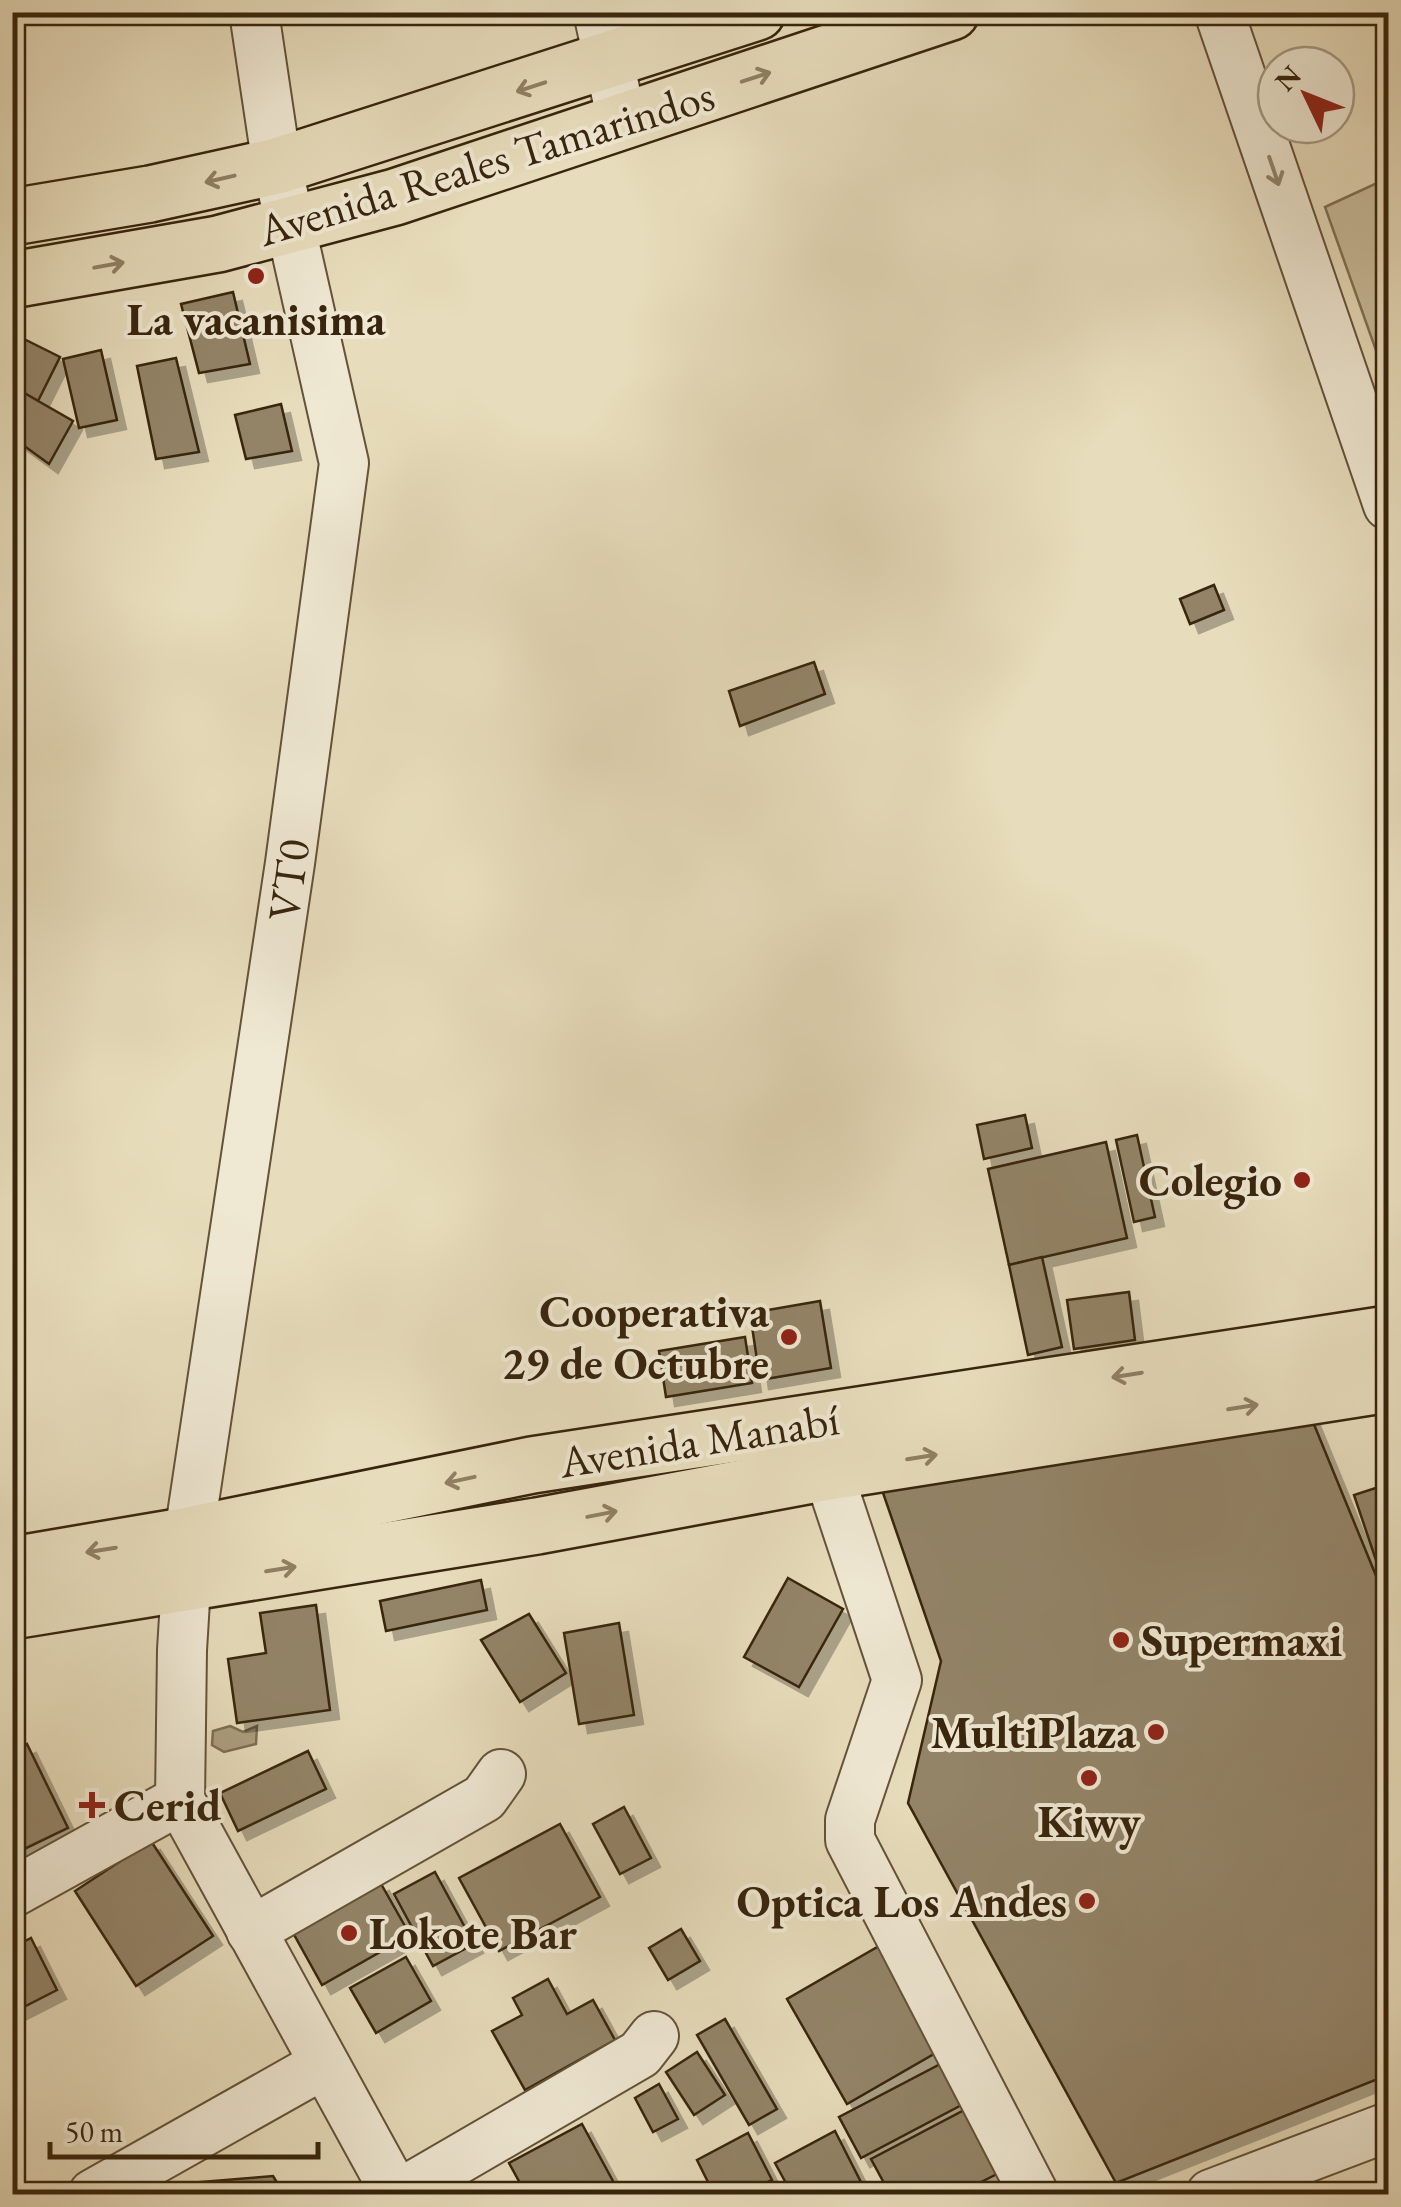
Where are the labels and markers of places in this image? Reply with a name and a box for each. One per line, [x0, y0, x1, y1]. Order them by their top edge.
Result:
marker: La vacanisima [245, 265, 267, 287]
place label: La vacanisima [127, 290, 386, 348]
place label: Colegio [1139, 1151, 1282, 1210]
marker: Colegio [1291, 1169, 1313, 1191]
place label: Cooperativa 29 de Octubre [502, 1282, 769, 1392]
marker: Cooperativa 29 de Octubre [778, 1326, 800, 1348]
place label: Supermaxi [1141, 1611, 1342, 1669]
marker: Supermaxi [1110, 1629, 1132, 1651]
place label: MultiPlaza [930, 1703, 1136, 1761]
marker: MultiPlaza [1145, 1721, 1167, 1743]
marker: Kiwy [1078, 1767, 1100, 1789]
place label: Cerid [114, 1776, 222, 1834]
marker: Cerid [79, 1792, 105, 1818]
place label: Kiwy [1037, 1792, 1141, 1850]
place label: Optica Los Andes [736, 1872, 1067, 1930]
marker: Optica Los Andes [1076, 1890, 1098, 1912]
place label: Lokote Bar [369, 1904, 577, 1962]
marker: Lokote Bar [338, 1922, 360, 1944]

